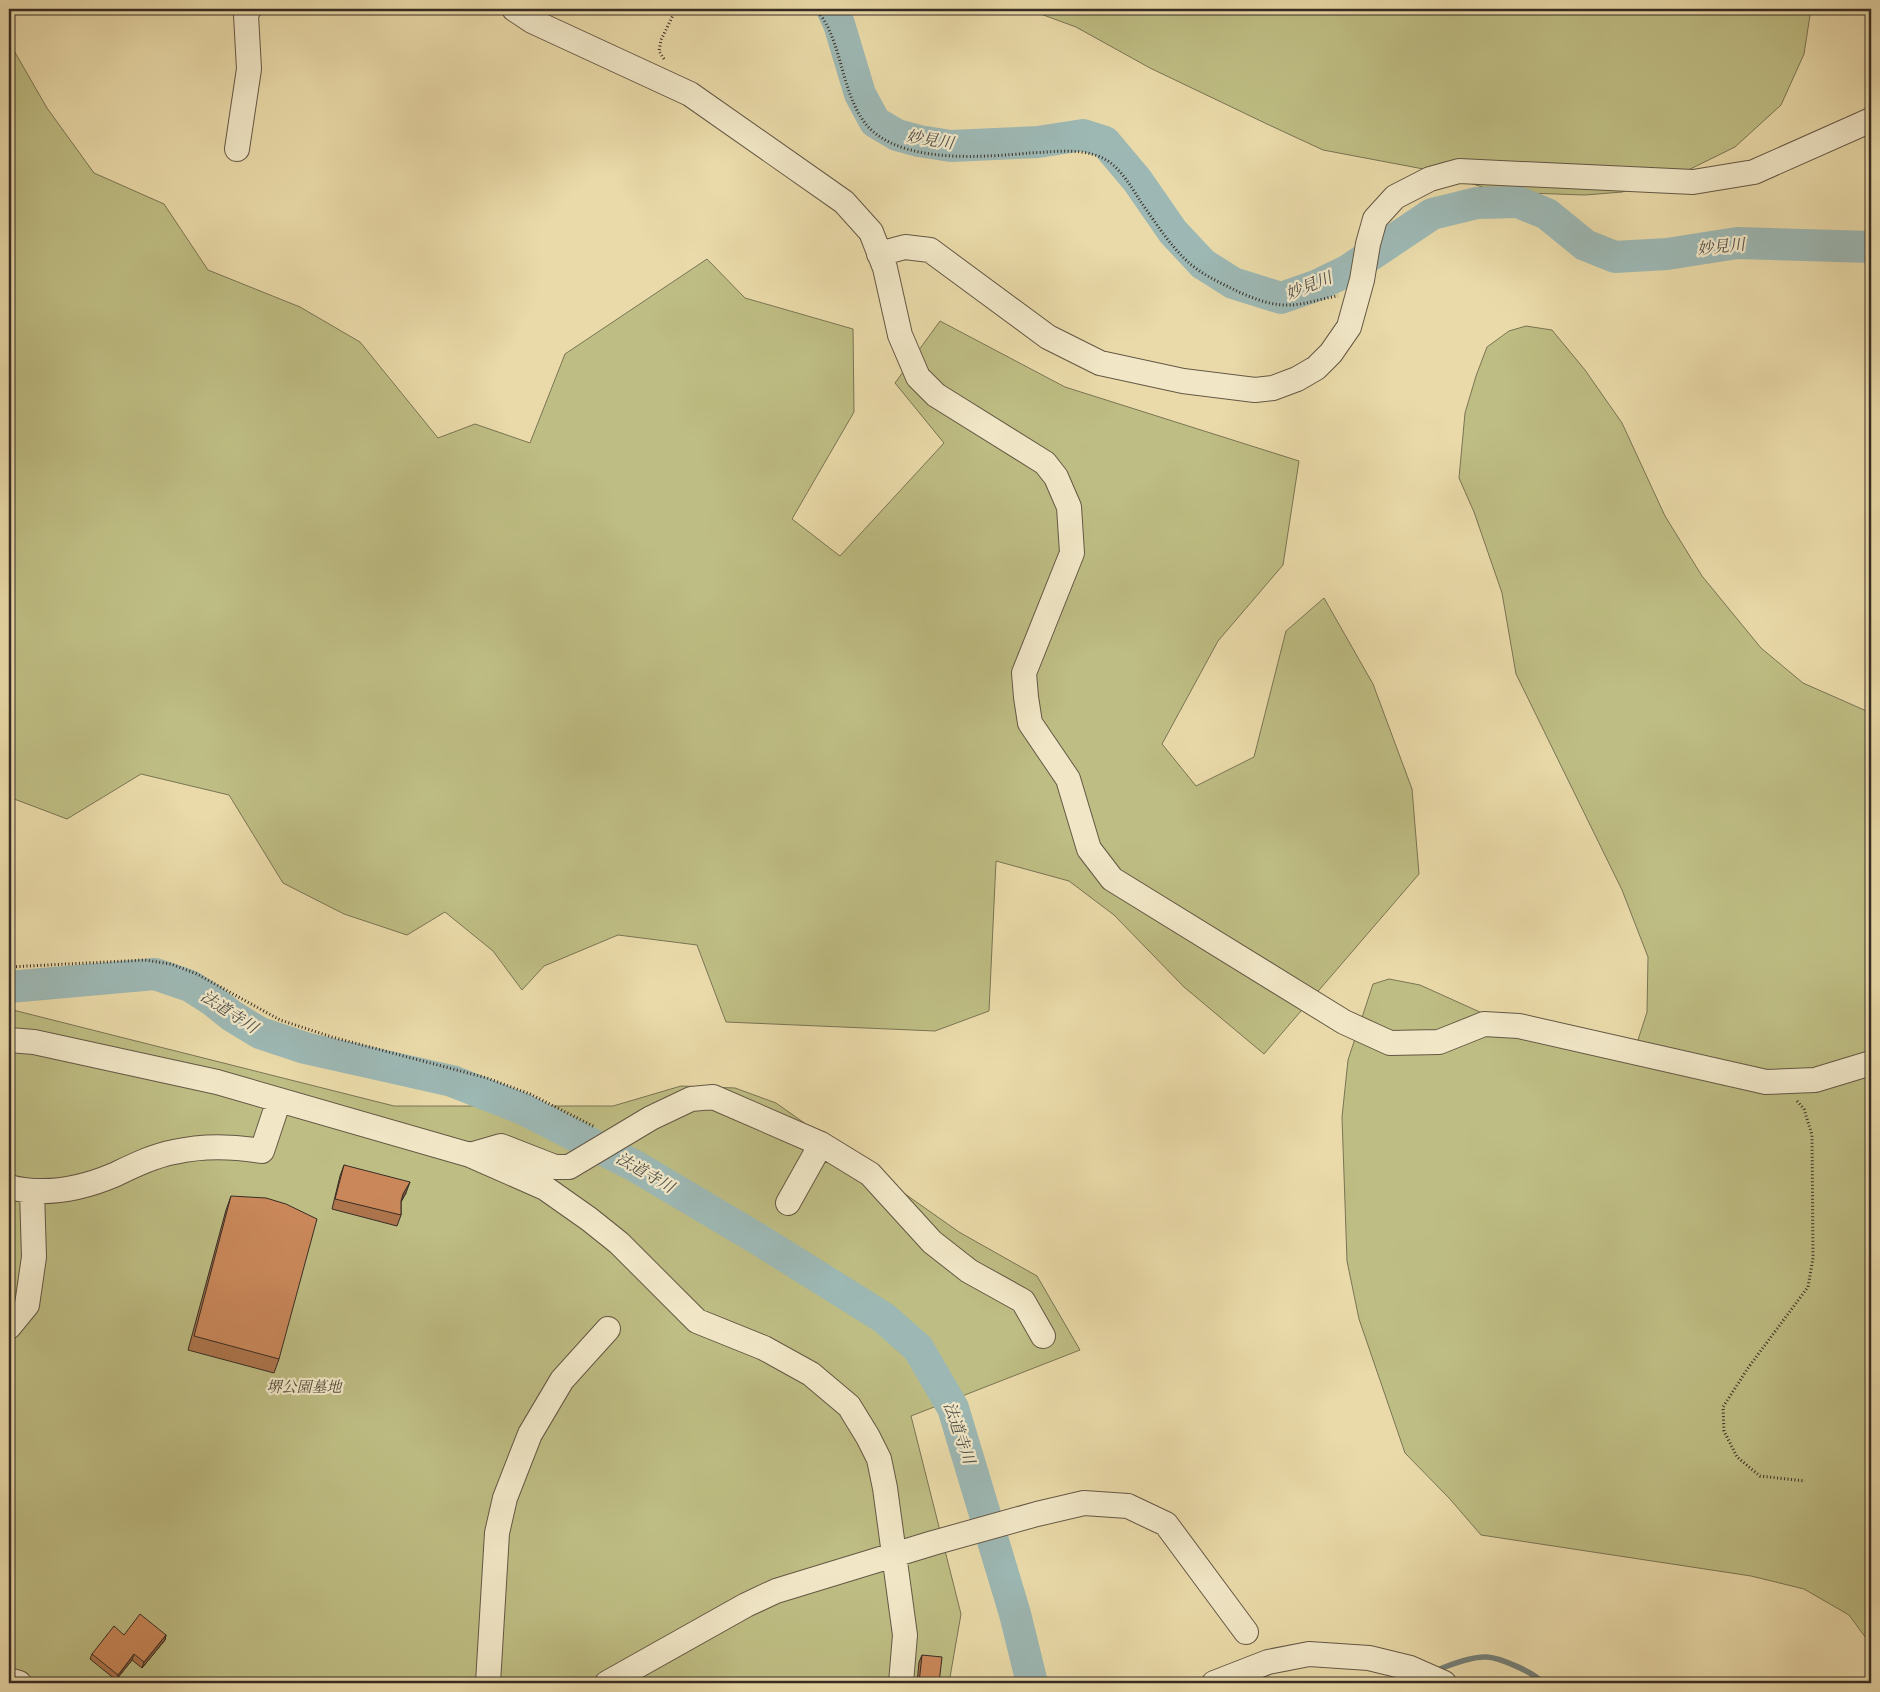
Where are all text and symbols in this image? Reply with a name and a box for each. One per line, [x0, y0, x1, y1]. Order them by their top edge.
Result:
water label: 妙見川 [905, 126, 957, 154]
water label: 妙見川 [1696, 234, 1748, 259]
water label: 妙見川 [1283, 267, 1337, 304]
water label: 法道寺川 [197, 986, 263, 1039]
water label: 法道寺川 [612, 1148, 679, 1199]
park label: 堺公園墓地 [266, 1378, 343, 1397]
water label: 法道寺川 [939, 1399, 980, 1468]

